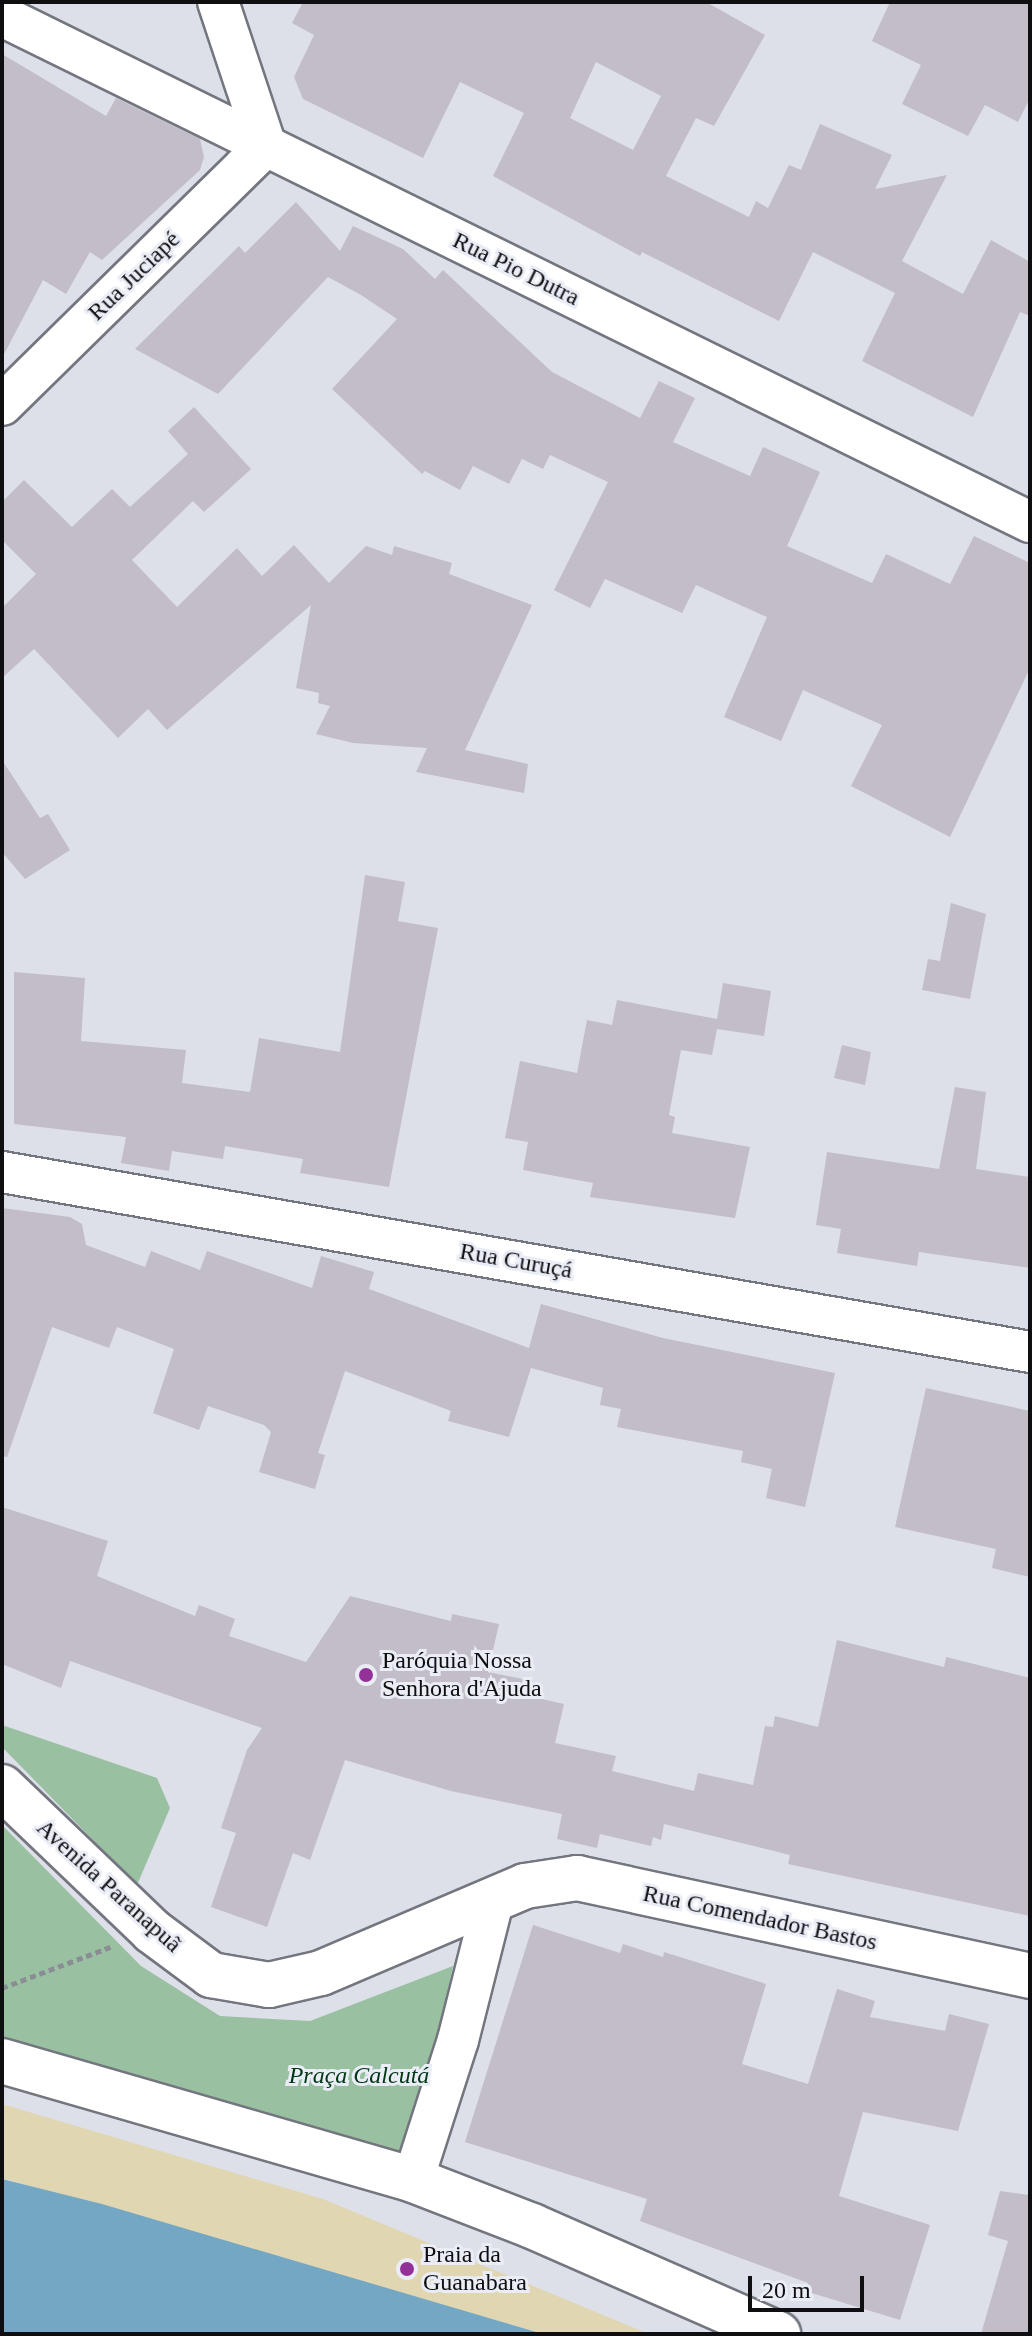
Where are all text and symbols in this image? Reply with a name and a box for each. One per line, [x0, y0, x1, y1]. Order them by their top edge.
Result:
street label: Rua Juciapé [82, 225, 186, 327]
street label: Rua Pio Dutra [448, 226, 584, 312]
street label: Rua Curuçá [457, 1237, 575, 1285]
place label: Paróquia Nossa Senhora d'Ajuda [382, 1647, 542, 1703]
marker: Paróquia Nossa Senhora d'Ajuda [357, 1666, 375, 1684]
street label: Avenida Paranapuã [30, 1813, 188, 1959]
street label: Rua Comendador Bastos [640, 1879, 880, 1957]
park label: Praça Calcutá [289, 2062, 429, 2090]
place label: Praia da Guanabara [423, 2241, 527, 2297]
marker: Praia da Guanabara [398, 2260, 416, 2278]
scale bar [752, 2260, 868, 2310]
text: 20 m [762, 2277, 811, 2303]

